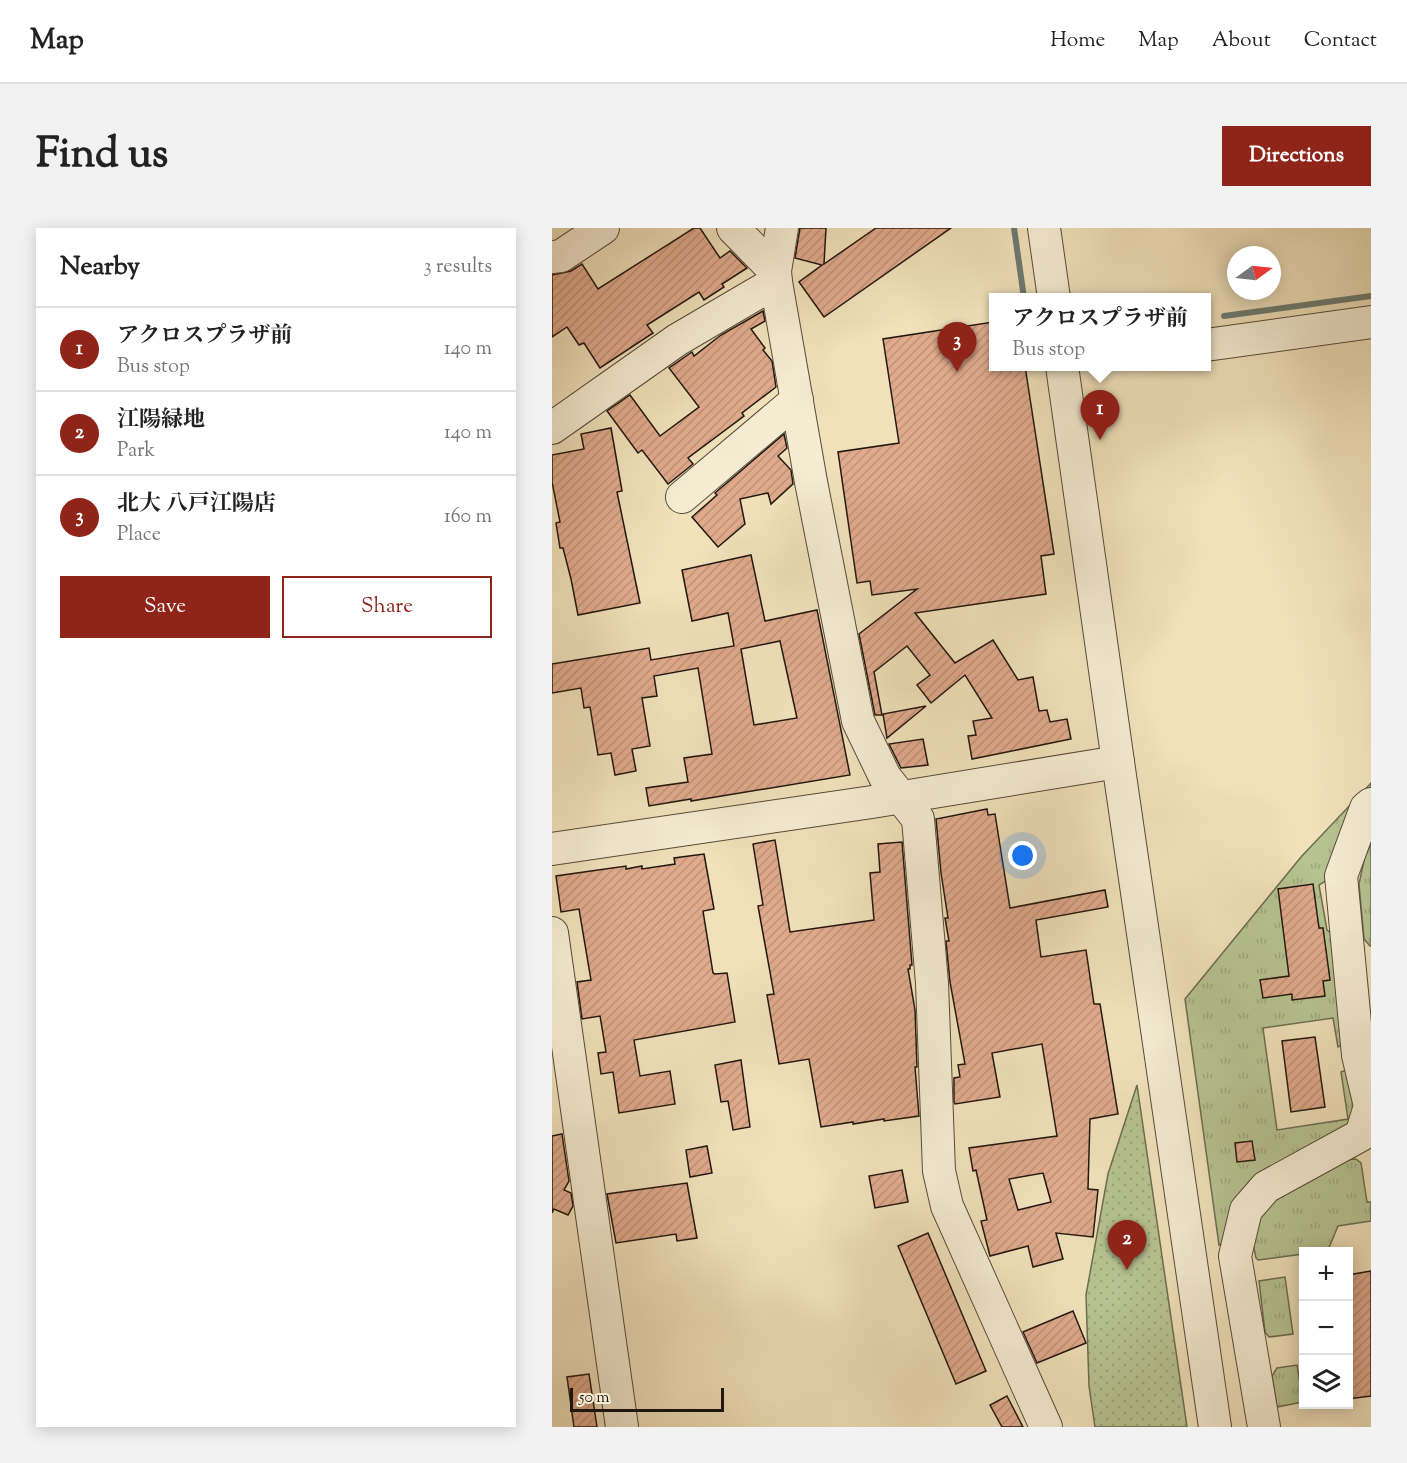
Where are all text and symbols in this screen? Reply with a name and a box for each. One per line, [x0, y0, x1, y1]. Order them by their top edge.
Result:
text: Map [30, 21, 84, 61]
text: Home [1050, 26, 1105, 56]
text: Map [1138, 26, 1179, 56]
text: About [1212, 26, 1271, 56]
text: Contact [1304, 26, 1377, 56]
text: Find us [36, 126, 168, 186]
button: Directions [1222, 126, 1371, 186]
north arrow [1227, 246, 1281, 300]
text: Nearby [60, 249, 140, 286]
text: 3 results [423, 253, 492, 282]
popup [989, 293, 1211, 371]
text: アクロスプラザ前 [1012, 304, 1188, 336]
text: アクロスプラザ前 [117, 321, 292, 353]
pin: 3 [938, 322, 976, 372]
text: 1 [76, 335, 83, 364]
text: 140 m [444, 335, 492, 364]
text: Bus stop [1012, 336, 1085, 365]
text: Bus stop [117, 353, 190, 382]
pin: 1 [1080, 390, 1120, 440]
text: 江陽緑地 [117, 405, 205, 437]
text: 2 [75, 419, 84, 448]
text: 140 m [444, 419, 492, 448]
text: Park [117, 437, 155, 466]
text: 北大 八戸江陽店 [117, 489, 276, 521]
text: 3 [75, 503, 84, 532]
text: 160 m [444, 503, 492, 532]
text: Place [117, 521, 161, 550]
button: Save [60, 576, 270, 638]
button: Share [282, 576, 492, 638]
your location [1008, 841, 1037, 870]
pin: 2 [1108, 1220, 1146, 1270]
map controls [1299, 1247, 1353, 1409]
button: + [1299, 1247, 1353, 1301]
button: − [1299, 1301, 1353, 1355]
button: layers [1299, 1355, 1353, 1409]
scale bar [570, 1385, 724, 1412]
text: 50 m [579, 1387, 610, 1410]

